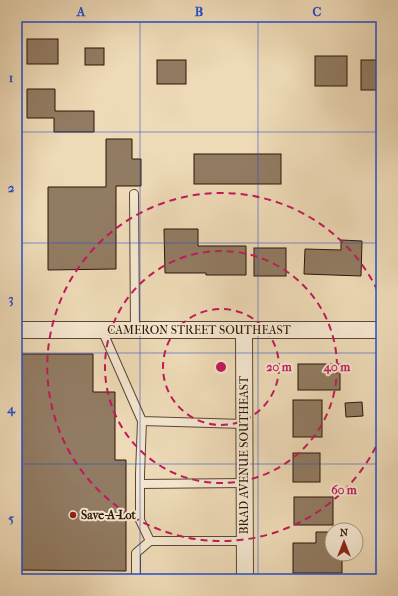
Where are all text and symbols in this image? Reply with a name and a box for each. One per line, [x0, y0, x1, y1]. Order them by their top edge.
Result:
text: A [76, 4, 86, 19]
text: B [195, 4, 204, 19]
text: C [313, 4, 322, 19]
text: 1 [9, 70, 14, 85]
text: 2 [8, 180, 15, 195]
text: 3 [8, 291, 14, 307]
street label: CAMERON STREET SOUTHEAST [107, 323, 292, 337]
centre of rings [214, 360, 228, 374]
text: 20 m [266, 360, 293, 374]
text: 40 m [323, 360, 351, 375]
street label: BRAD AVENUE SOUTHEAST [237, 375, 251, 534]
text: 4 [6, 401, 16, 417]
text: 60 m [331, 483, 358, 497]
place label: Save-A-Lot [81, 508, 137, 522]
marker: Save-A-Lot [68, 510, 78, 520]
text: 5 [8, 511, 14, 526]
north arrow [324, 522, 364, 562]
text: N [340, 526, 349, 539]

